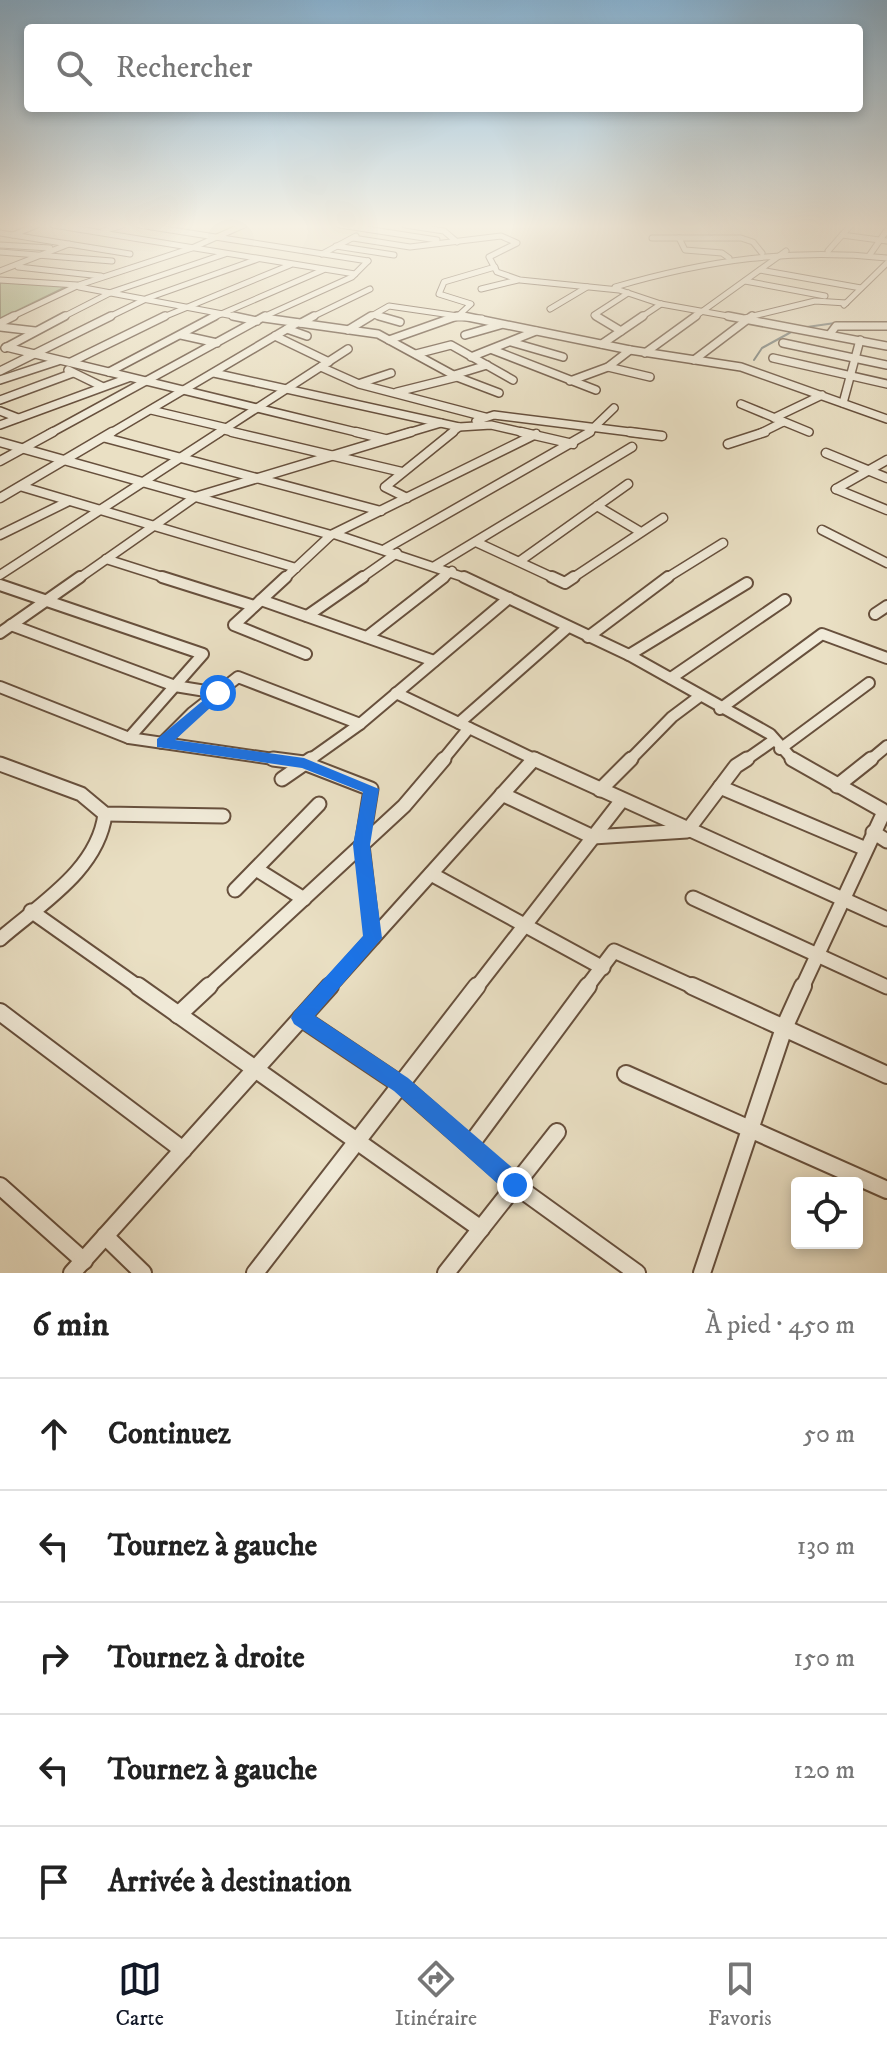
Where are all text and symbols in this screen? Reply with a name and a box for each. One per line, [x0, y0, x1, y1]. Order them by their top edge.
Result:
search box [24, 24, 863, 112]
icon: search [52, 46, 96, 90]
text: Rechercher [116, 50, 252, 87]
route start [200, 675, 236, 711]
route end [497, 1167, 533, 1203]
map controls [791, 1177, 863, 1249]
button: locate [791, 1177, 863, 1249]
text: 6 min [32, 1304, 109, 1346]
text: À pied · 450 m [705, 1309, 855, 1342]
icon: ahead [32, 1412, 76, 1456]
text: Continuez [108, 1416, 231, 1453]
text: 50 m [803, 1418, 855, 1451]
icon: left [32, 1524, 76, 1568]
text: Tournez à gauche [108, 1528, 317, 1565]
text: 130 m [797, 1530, 855, 1563]
icon: right [32, 1636, 76, 1680]
text: Tournez à droite [108, 1640, 305, 1677]
text: 150 m [794, 1642, 855, 1675]
icon: left [32, 1748, 76, 1792]
text: Tournez à gauche [108, 1752, 317, 1789]
text: 120 m [794, 1754, 855, 1787]
icon: arrive [32, 1860, 76, 1904]
text: Arrivée à destination [108, 1864, 352, 1901]
tab: Carte [115, 1957, 164, 2032]
tab: Itinéraire [395, 1957, 477, 2032]
tab: Favoris [708, 1957, 772, 2032]

